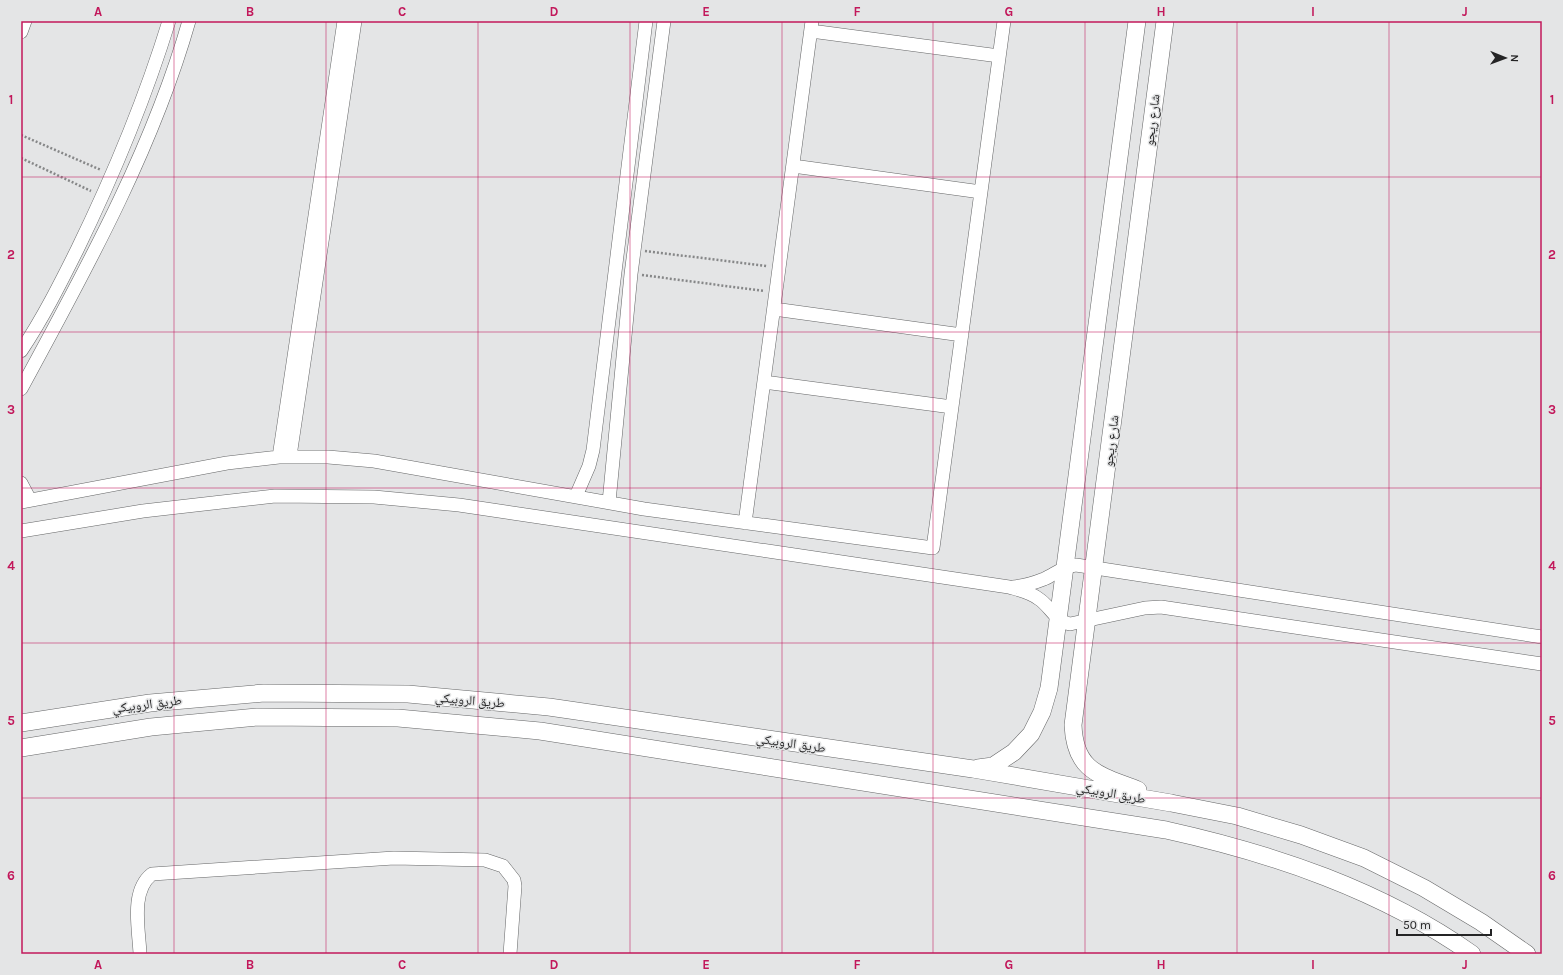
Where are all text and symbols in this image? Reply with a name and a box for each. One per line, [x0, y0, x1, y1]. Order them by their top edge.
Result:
text: A [94, 4, 102, 19]
text: B [246, 4, 254, 19]
text: C [398, 4, 406, 19]
text: D [550, 4, 559, 19]
text: E [702, 4, 710, 19]
text: F [853, 4, 861, 19]
text: G [1005, 4, 1013, 19]
text: H [1156, 4, 1166, 19]
text: I [1311, 4, 1315, 19]
text: J [1462, 4, 1468, 19]
north arrow [1485, 38, 1525, 78]
text: N [1508, 54, 1521, 62]
text: 1 [9, 92, 13, 107]
text: 1 [1550, 92, 1554, 107]
street label: شارع ريجو [1141, 93, 1165, 147]
text: 2 [7, 247, 15, 262]
text: 2 [1548, 247, 1556, 262]
text: 3 [7, 402, 15, 417]
text: 3 [1548, 402, 1556, 417]
street label: شارع ريجو [1100, 414, 1124, 468]
text: 4 [7, 558, 15, 573]
text: 4 [1548, 558, 1556, 573]
street label: طريق الروبيكي [434, 689, 506, 714]
street label: طريق الروبيكي [111, 692, 183, 719]
text: 5 [7, 713, 15, 728]
text: 5 [1548, 713, 1556, 728]
street label: طريق الروبيكي [755, 731, 827, 759]
street label: طريق الروبيكي [1075, 780, 1147, 810]
text: 6 [7, 868, 15, 883]
text: 6 [1548, 868, 1556, 883]
scale bar [1397, 911, 1491, 937]
text: 50 m [1403, 918, 1431, 932]
text: A [94, 957, 102, 972]
text: B [246, 957, 254, 972]
text: C [398, 957, 406, 972]
text: D [550, 957, 559, 972]
text: E [702, 957, 710, 972]
text: F [853, 957, 861, 972]
text: G [1005, 957, 1013, 972]
text: H [1156, 957, 1166, 972]
text: I [1311, 957, 1315, 972]
text: J [1462, 957, 1468, 972]

